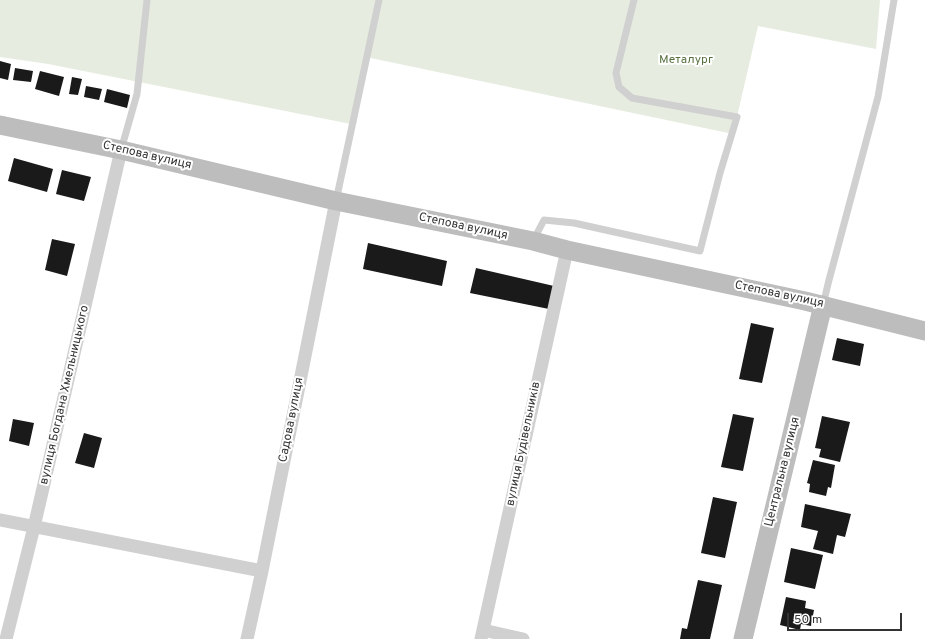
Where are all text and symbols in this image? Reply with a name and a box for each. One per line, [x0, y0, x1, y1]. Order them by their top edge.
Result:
park label: Металург [659, 54, 713, 68]
street label: Степова вулиця [101, 139, 193, 173]
street label: Степова вулиця [417, 211, 509, 243]
street label: Степова вулиця [733, 279, 825, 311]
street label: вулиця Богдана Хмельницького [37, 304, 93, 486]
street label: Садова вулиця [277, 376, 307, 464]
street label: вулиця Будівельників [504, 381, 544, 507]
street label: Центральна вулиця [762, 416, 804, 528]
scale bar [789, 605, 904, 631]
text: 50 m [794, 612, 822, 628]

